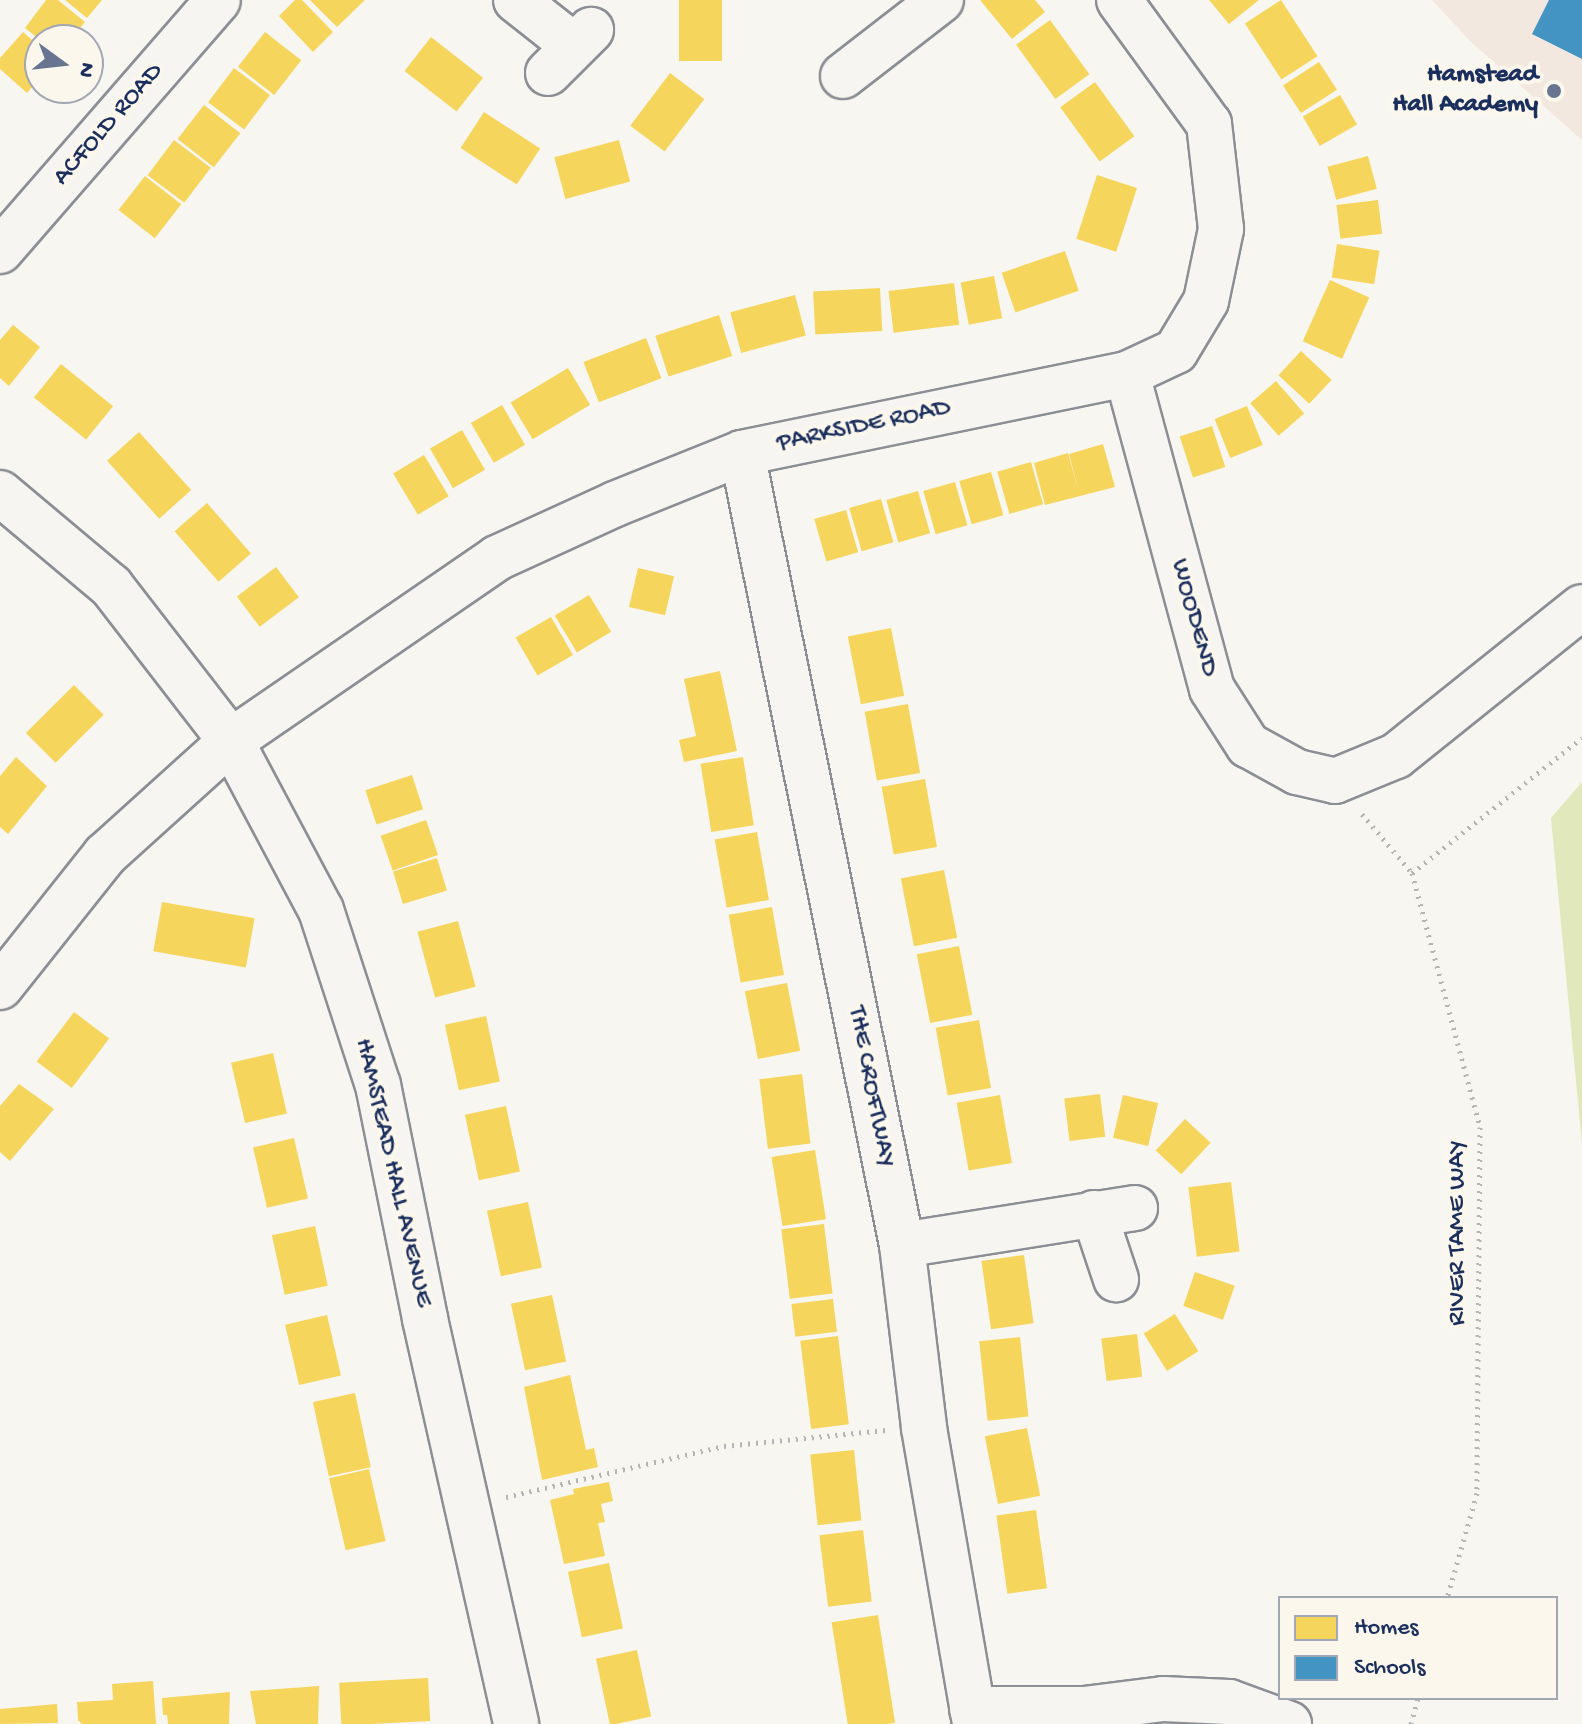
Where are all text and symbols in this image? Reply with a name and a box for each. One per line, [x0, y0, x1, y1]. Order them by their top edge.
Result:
north arrow [24, 24, 104, 104]
street label: ACFOLD ROAD [47, 57, 171, 193]
text: N [71, 59, 100, 80]
place label: Hamstead Hall Academy [1393, 60, 1538, 122]
marker: Hamstead Hall Academy [1545, 82, 1563, 100]
street label: PARKSIDE ROAD [774, 393, 954, 461]
street label: WOODEND [1162, 556, 1224, 680]
street label: THE CROFTWAY [839, 1004, 901, 1170]
street label: HAMSTEAD HALL AVENUE [346, 1036, 438, 1310]
street label: RIVER TAME WAY [1443, 1140, 1475, 1326]
legend [1278, 1596, 1558, 1700]
text: Homes [1354, 1614, 1418, 1643]
text: Schools [1354, 1654, 1425, 1683]

